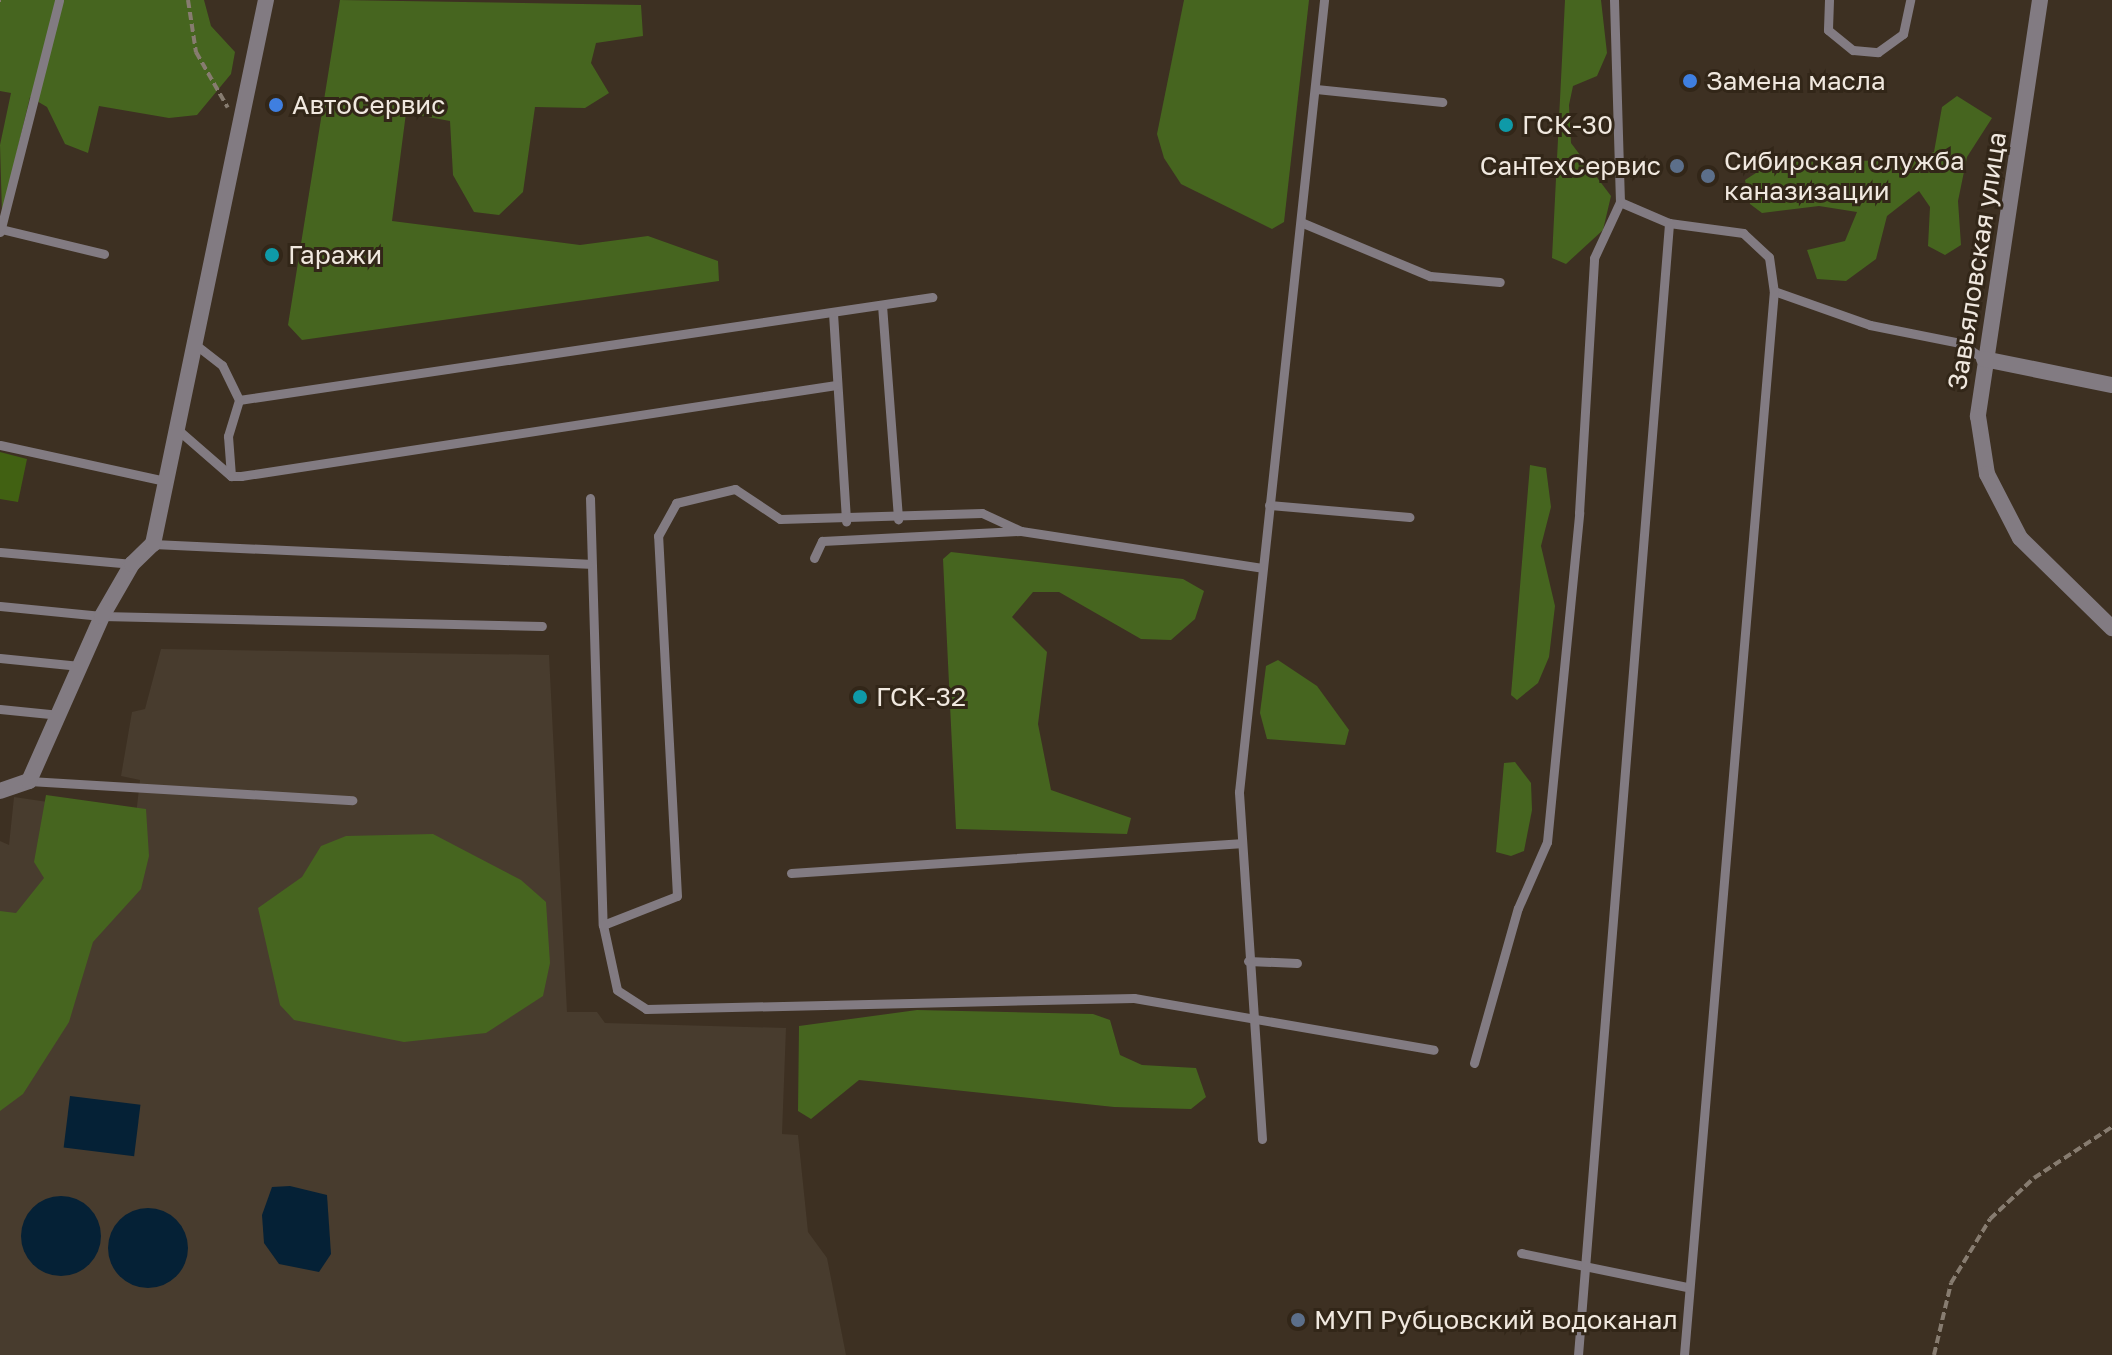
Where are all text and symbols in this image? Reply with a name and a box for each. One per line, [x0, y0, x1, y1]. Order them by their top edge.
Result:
place label: Замена масла [1706, 65, 1886, 97]
marker: Замена масла [1681, 72, 1699, 90]
place label: АвтоСервис [292, 89, 445, 121]
marker: АвтоСервис [267, 96, 285, 114]
place label: ГСК-30 [1522, 109, 1613, 141]
marker: ГСК-30 [1497, 116, 1515, 134]
street label: Завьяловская улица [1941, 130, 2013, 392]
place label: Сибирская служба каназизации [1724, 145, 1965, 206]
place label: СанТехСервис [1480, 150, 1661, 182]
marker: СанТехСервис [1668, 157, 1686, 175]
marker: Сибирская служба каназизации [1699, 167, 1717, 185]
place label: Гаражи [288, 239, 382, 271]
marker: Гаражи [263, 246, 281, 264]
place label: ГСК-32 [876, 681, 966, 713]
marker: ГСК-32 [851, 688, 869, 706]
place label: МУП Рубцовский водоканал [1314, 1304, 1678, 1336]
marker: МУП Рубцовский водоканал [1289, 1311, 1307, 1329]

